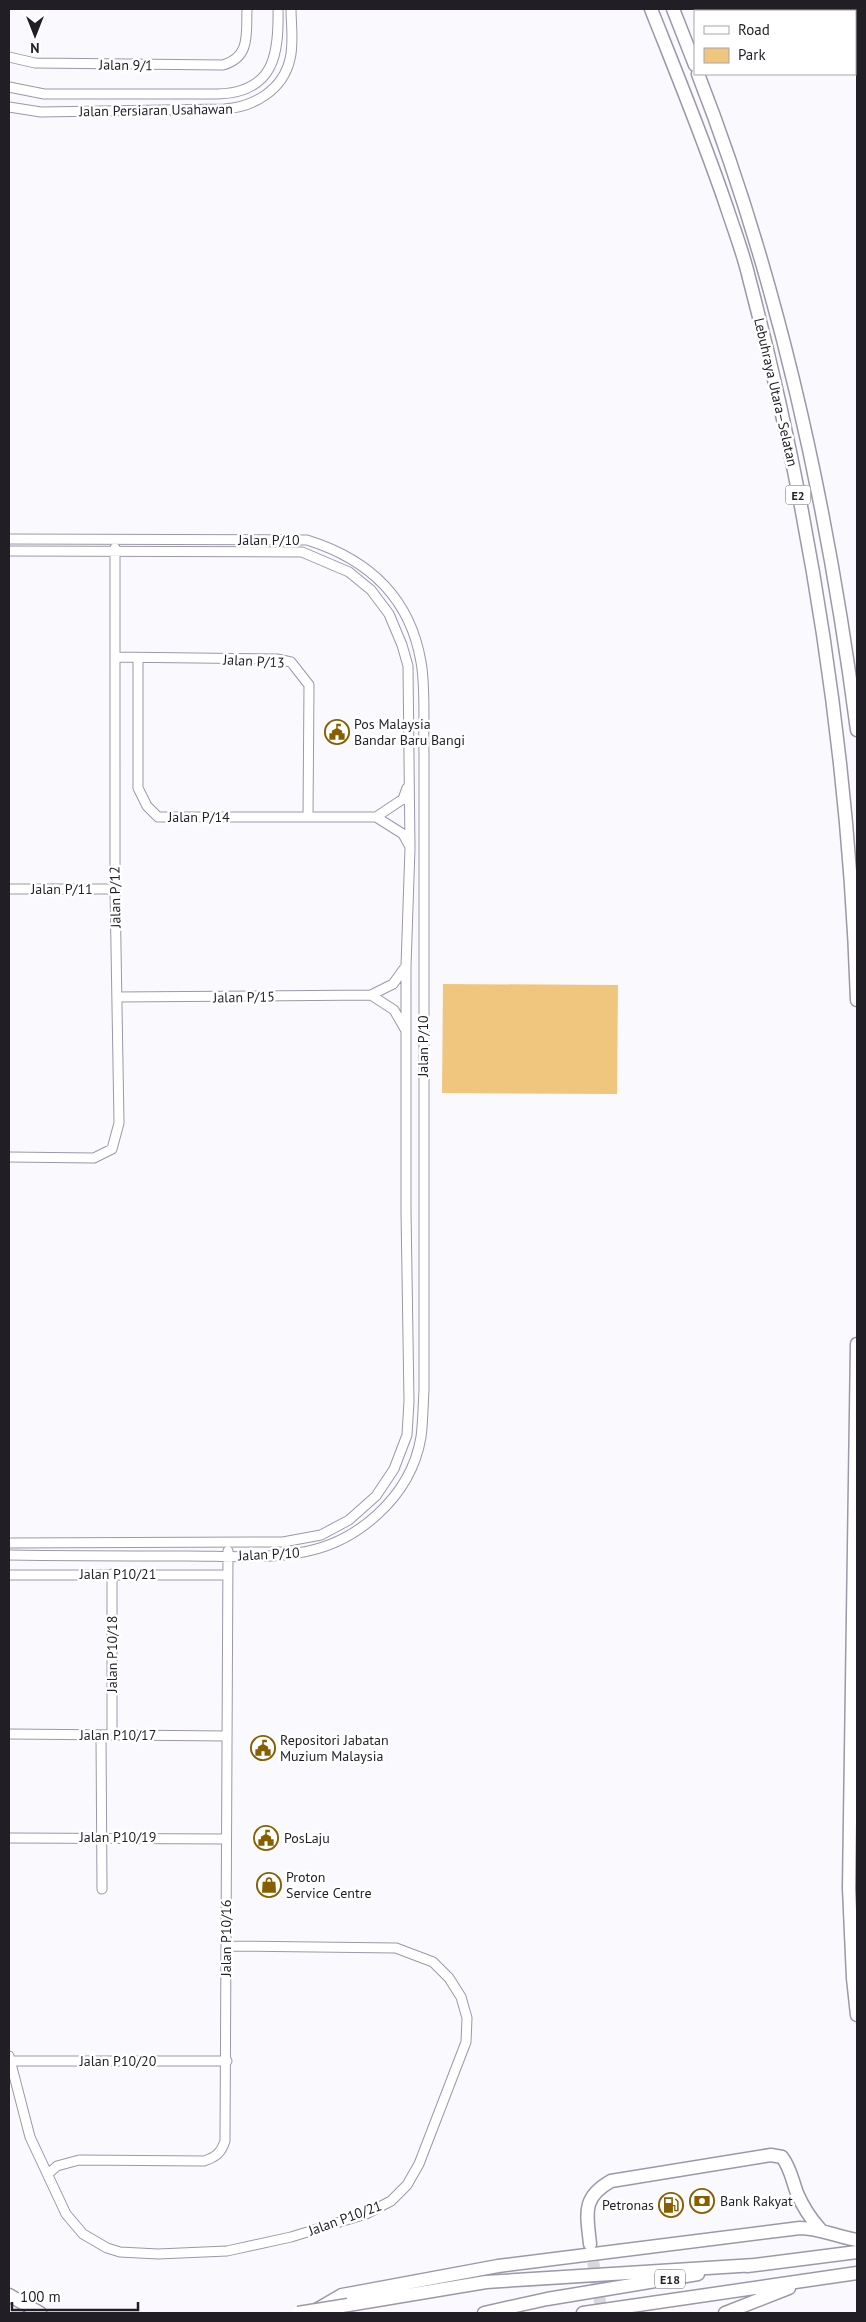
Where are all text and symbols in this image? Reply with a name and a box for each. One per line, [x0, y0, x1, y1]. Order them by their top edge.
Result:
north arrow [10, 10, 60, 60]
legend [694, 10, 856, 75]
text: Road [738, 20, 770, 39]
text: N [30, 39, 40, 57]
text: Park [738, 45, 766, 64]
street label: Jalan 9/1 [98, 56, 153, 74]
street label: Jalan Persiaran Usahawan [78, 100, 233, 120]
street label: Lebuhraya Utara–Selatan [750, 316, 802, 468]
road number: E2 [786, 486, 810, 504]
street label: Jalan P/10 [237, 531, 300, 549]
street label: Jalan P/13 [222, 650, 285, 672]
place label: Pos Malaysia Bandar Baru Bangi [354, 715, 465, 749]
public building icon: Pos Malaysia Bandar Baru Bangi [324, 719, 350, 745]
street label: Jalan P/14 [167, 808, 230, 826]
street label: Jalan P/12 [105, 866, 125, 929]
street label: Jalan P/11 [30, 880, 93, 898]
street label: Jalan P/15 [212, 987, 275, 1007]
street label: Jalan P/10 [414, 1015, 432, 1078]
street label: Jalan P/10 [237, 1543, 301, 1565]
street label: Jalan P10/21 [79, 1565, 156, 1583]
street label: Jalan P10/18 [103, 1616, 121, 1693]
street label: Jalan P10/17 [79, 1726, 156, 1744]
place label: Repositori Jabatan Muzium Malaysia [280, 1731, 389, 1765]
public building icon: Repositori Jabatan Muzium Malaysia [250, 1735, 276, 1761]
public building icon: PosLaju [253, 1825, 279, 1851]
street label: Jalan P10/19 [79, 1828, 156, 1846]
place label: PosLaju [284, 1829, 330, 1847]
place label: Proton Service Centre [286, 1868, 372, 1902]
shop icon: Proton Service Centre [256, 1872, 282, 1898]
street label: Jalan P10/16 [217, 1900, 235, 1977]
street label: Jalan P10/20 [79, 2052, 157, 2070]
bank icon: Bank Rakyat [689, 2188, 715, 2214]
fuel station icon: Petronas [658, 2192, 684, 2218]
place label: Bank Rakyat [720, 2192, 793, 2210]
street label: Jalan P10/21 [305, 2196, 384, 2240]
place label: Petronas [602, 2196, 654, 2214]
road number: E18 [655, 2270, 685, 2288]
scale bar [12, 2280, 139, 2312]
text: 100 m [20, 2287, 61, 2306]

